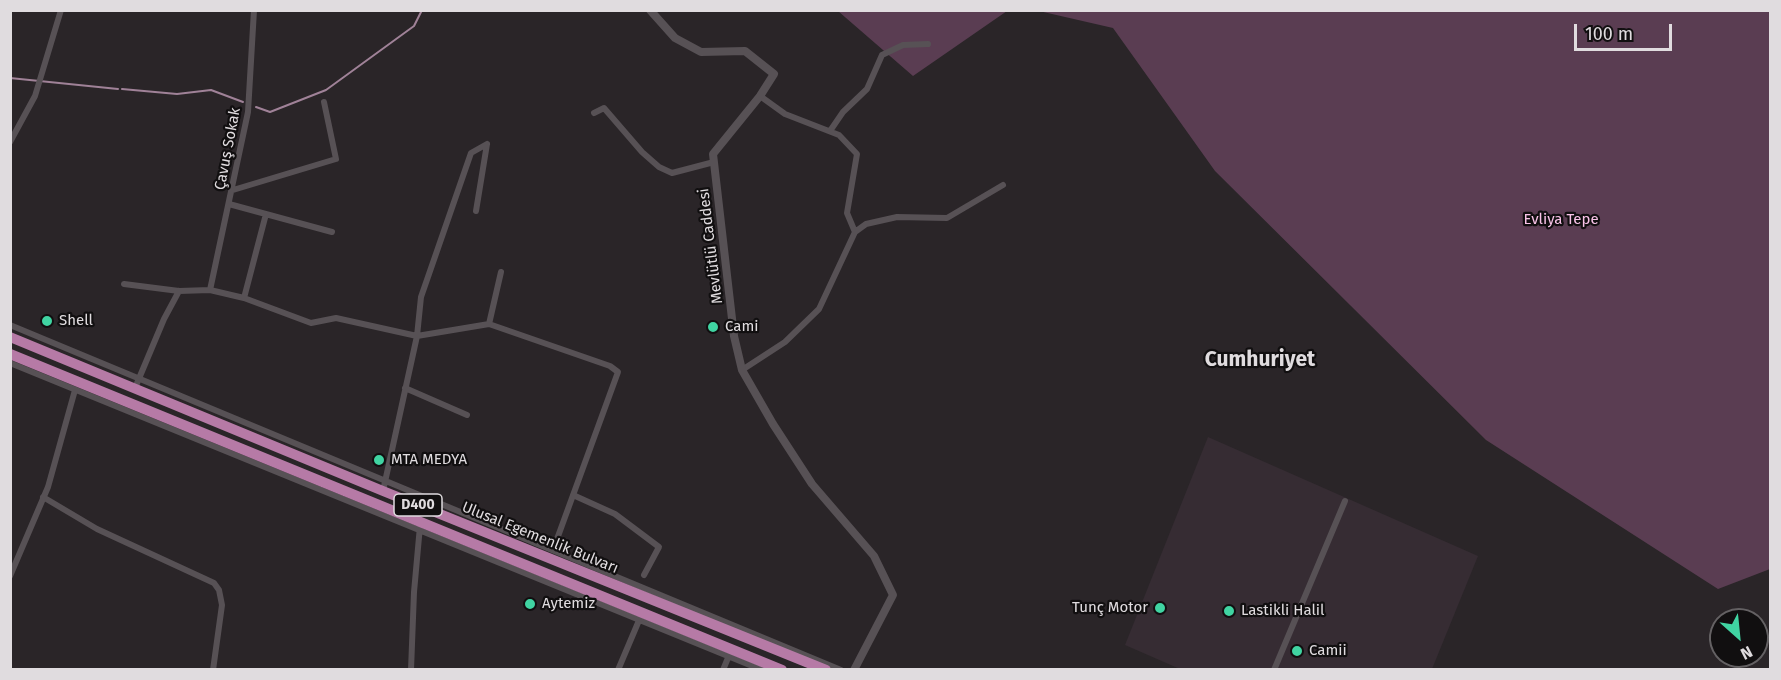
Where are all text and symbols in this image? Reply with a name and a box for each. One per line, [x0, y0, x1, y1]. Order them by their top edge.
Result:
scale bar [1577, 12, 1674, 50]
text: 100 m [1585, 23, 1633, 45]
street label: Çavuş Sokak [211, 106, 245, 192]
street label: Mevlütlü Caddesi [695, 187, 727, 305]
park label: Evliya Tepe [1523, 211, 1599, 229]
place label: Shell [59, 312, 93, 330]
marker: Shell [40, 314, 54, 328]
place label: Cami [725, 318, 758, 336]
marker: Cami [706, 320, 720, 334]
district label: Cumhuriyet [1205, 347, 1315, 373]
place label: MTA MEDYA [391, 451, 467, 469]
marker: MTA MEDYA [372, 453, 386, 467]
road number: D400 [394, 494, 442, 516]
street label: Ulusal Egemenlik Bulvarı [459, 498, 621, 578]
place label: Aytemiz [542, 595, 595, 613]
marker: Aytemiz [523, 597, 537, 611]
place label: Tunç Motor [1072, 599, 1148, 617]
marker: Tunç Motor [1153, 601, 1167, 615]
place label: Lastikli Halil [1241, 602, 1324, 620]
marker: Lastikli Halil [1222, 604, 1236, 618]
north arrow [1709, 608, 1769, 668]
place label: Camii [1309, 642, 1347, 660]
text: N [1737, 642, 1756, 664]
marker: Camii [1290, 644, 1304, 658]

